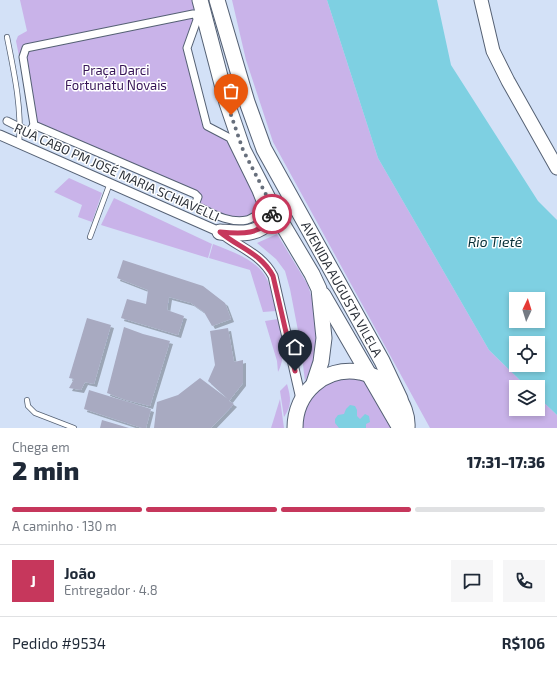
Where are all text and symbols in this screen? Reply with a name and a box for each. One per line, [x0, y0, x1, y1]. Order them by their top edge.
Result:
park label: Praça Darci Fortunatu Novais [65, 62, 167, 93]
pin [214, 74, 248, 115]
icon: bag [220, 80, 242, 102]
street label: RUA CABO PM JOSÉ MARIA SCHIAVELLI [12, 118, 222, 225]
courier [252, 194, 292, 234]
icon: bike [261, 203, 283, 225]
street label: AVENIDA AUGUSTA VILELA [298, 218, 386, 360]
water label: Rio Tietê [468, 233, 523, 250]
north arrow [509, 292, 545, 328]
map controls [509, 292, 545, 416]
pin [278, 330, 312, 371]
icon: home [284, 336, 306, 358]
button: locate [509, 336, 545, 372]
button: layers [509, 380, 545, 416]
text: Chega em [12, 439, 70, 455]
text: 17:31–17:36 [467, 453, 545, 471]
text: 2 min [12, 454, 79, 485]
text: A caminho · 130 m [12, 518, 117, 534]
button: chat [451, 560, 493, 602]
button: phone [503, 560, 545, 602]
text: João [64, 564, 96, 582]
text: J [30, 572, 36, 590]
text: Entregador · 4.8 [64, 582, 158, 598]
text: Pedido #9534 [12, 634, 106, 652]
text: R$106 [502, 634, 545, 652]

